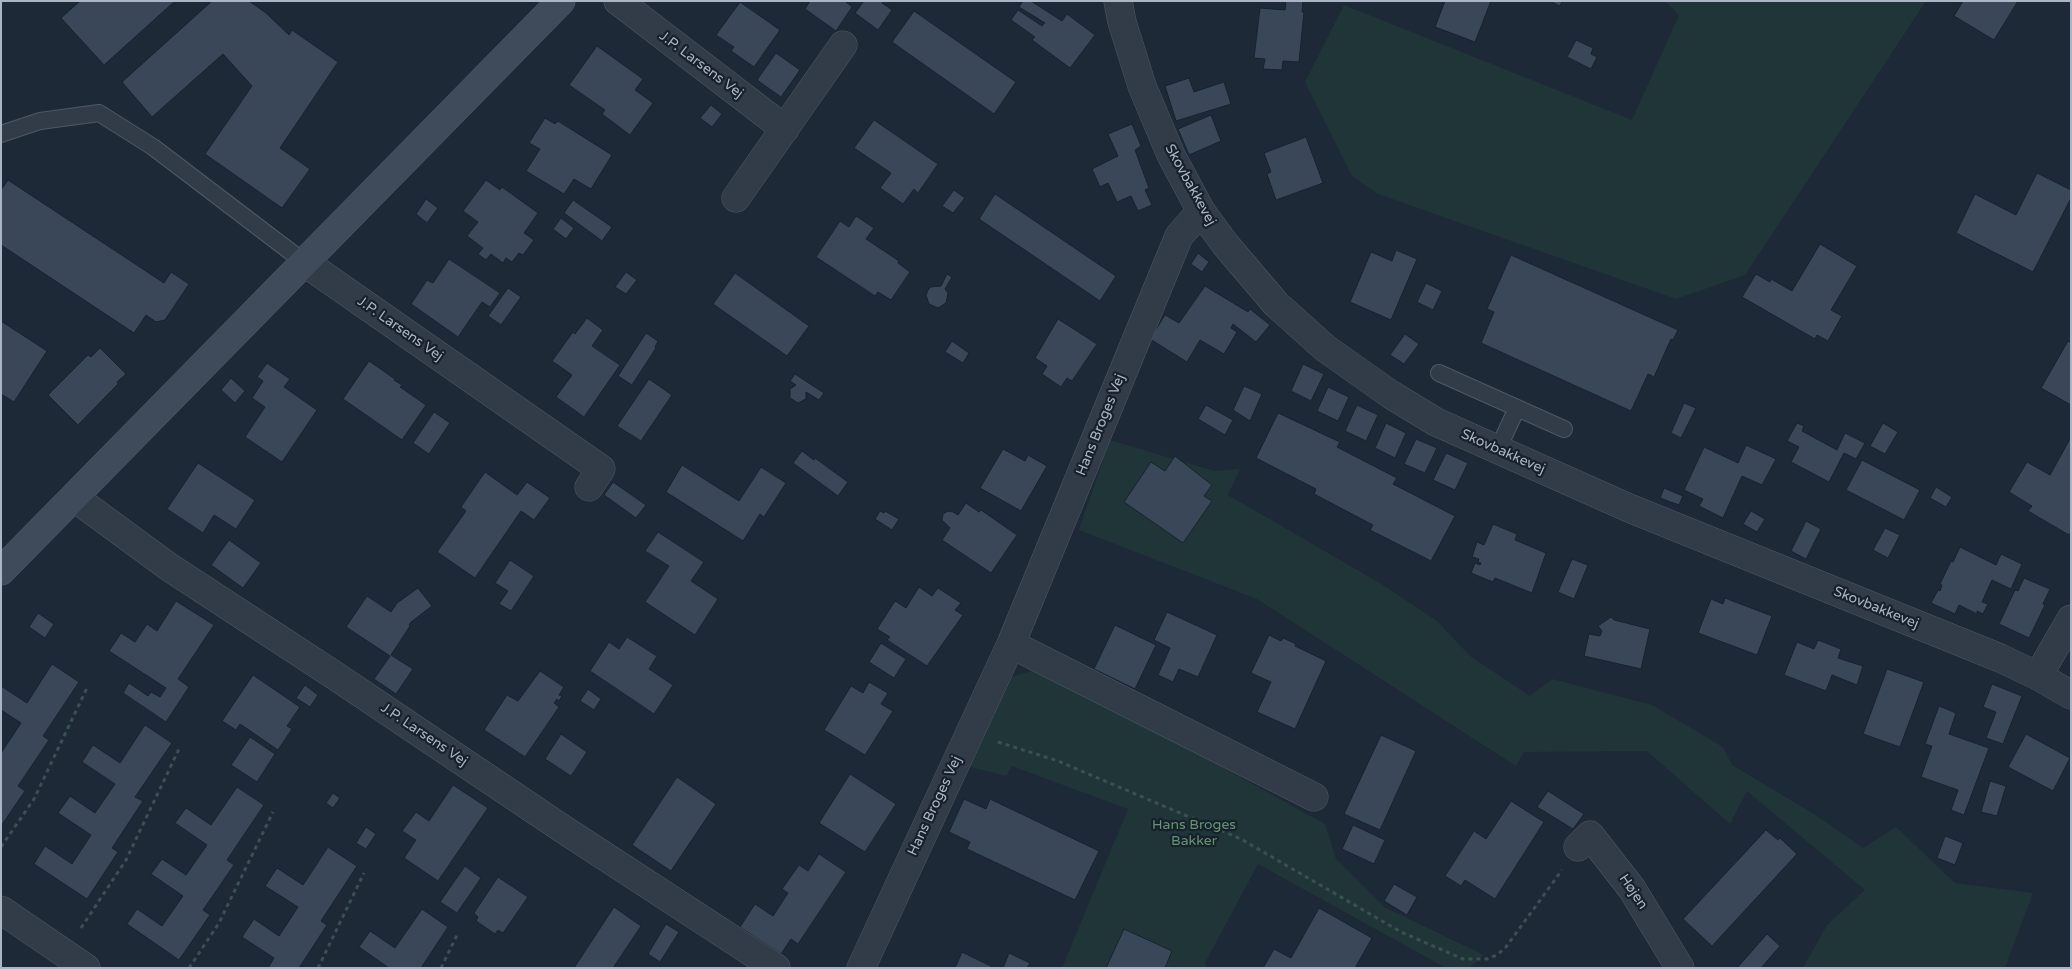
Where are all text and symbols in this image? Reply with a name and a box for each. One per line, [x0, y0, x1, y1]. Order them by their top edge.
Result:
street label: J.P. Larsens Vej [656, 28, 746, 102]
street label: Skovbakkevej [1161, 141, 1219, 229]
street label: J.P. Larsens Vej [354, 293, 446, 365]
street label: Hans Broges Vej [1073, 372, 1129, 478]
street label: Skovbakkevej [1458, 426, 1548, 478]
street label: Skovbakkevej [1831, 583, 1921, 633]
street label: J.P. Larsens Vej [377, 700, 471, 770]
street label: Hans Broges Vej [905, 753, 965, 859]
park label: Hans Broges Bakker [1152, 817, 1236, 850]
street label: Højen [1615, 871, 1651, 913]

